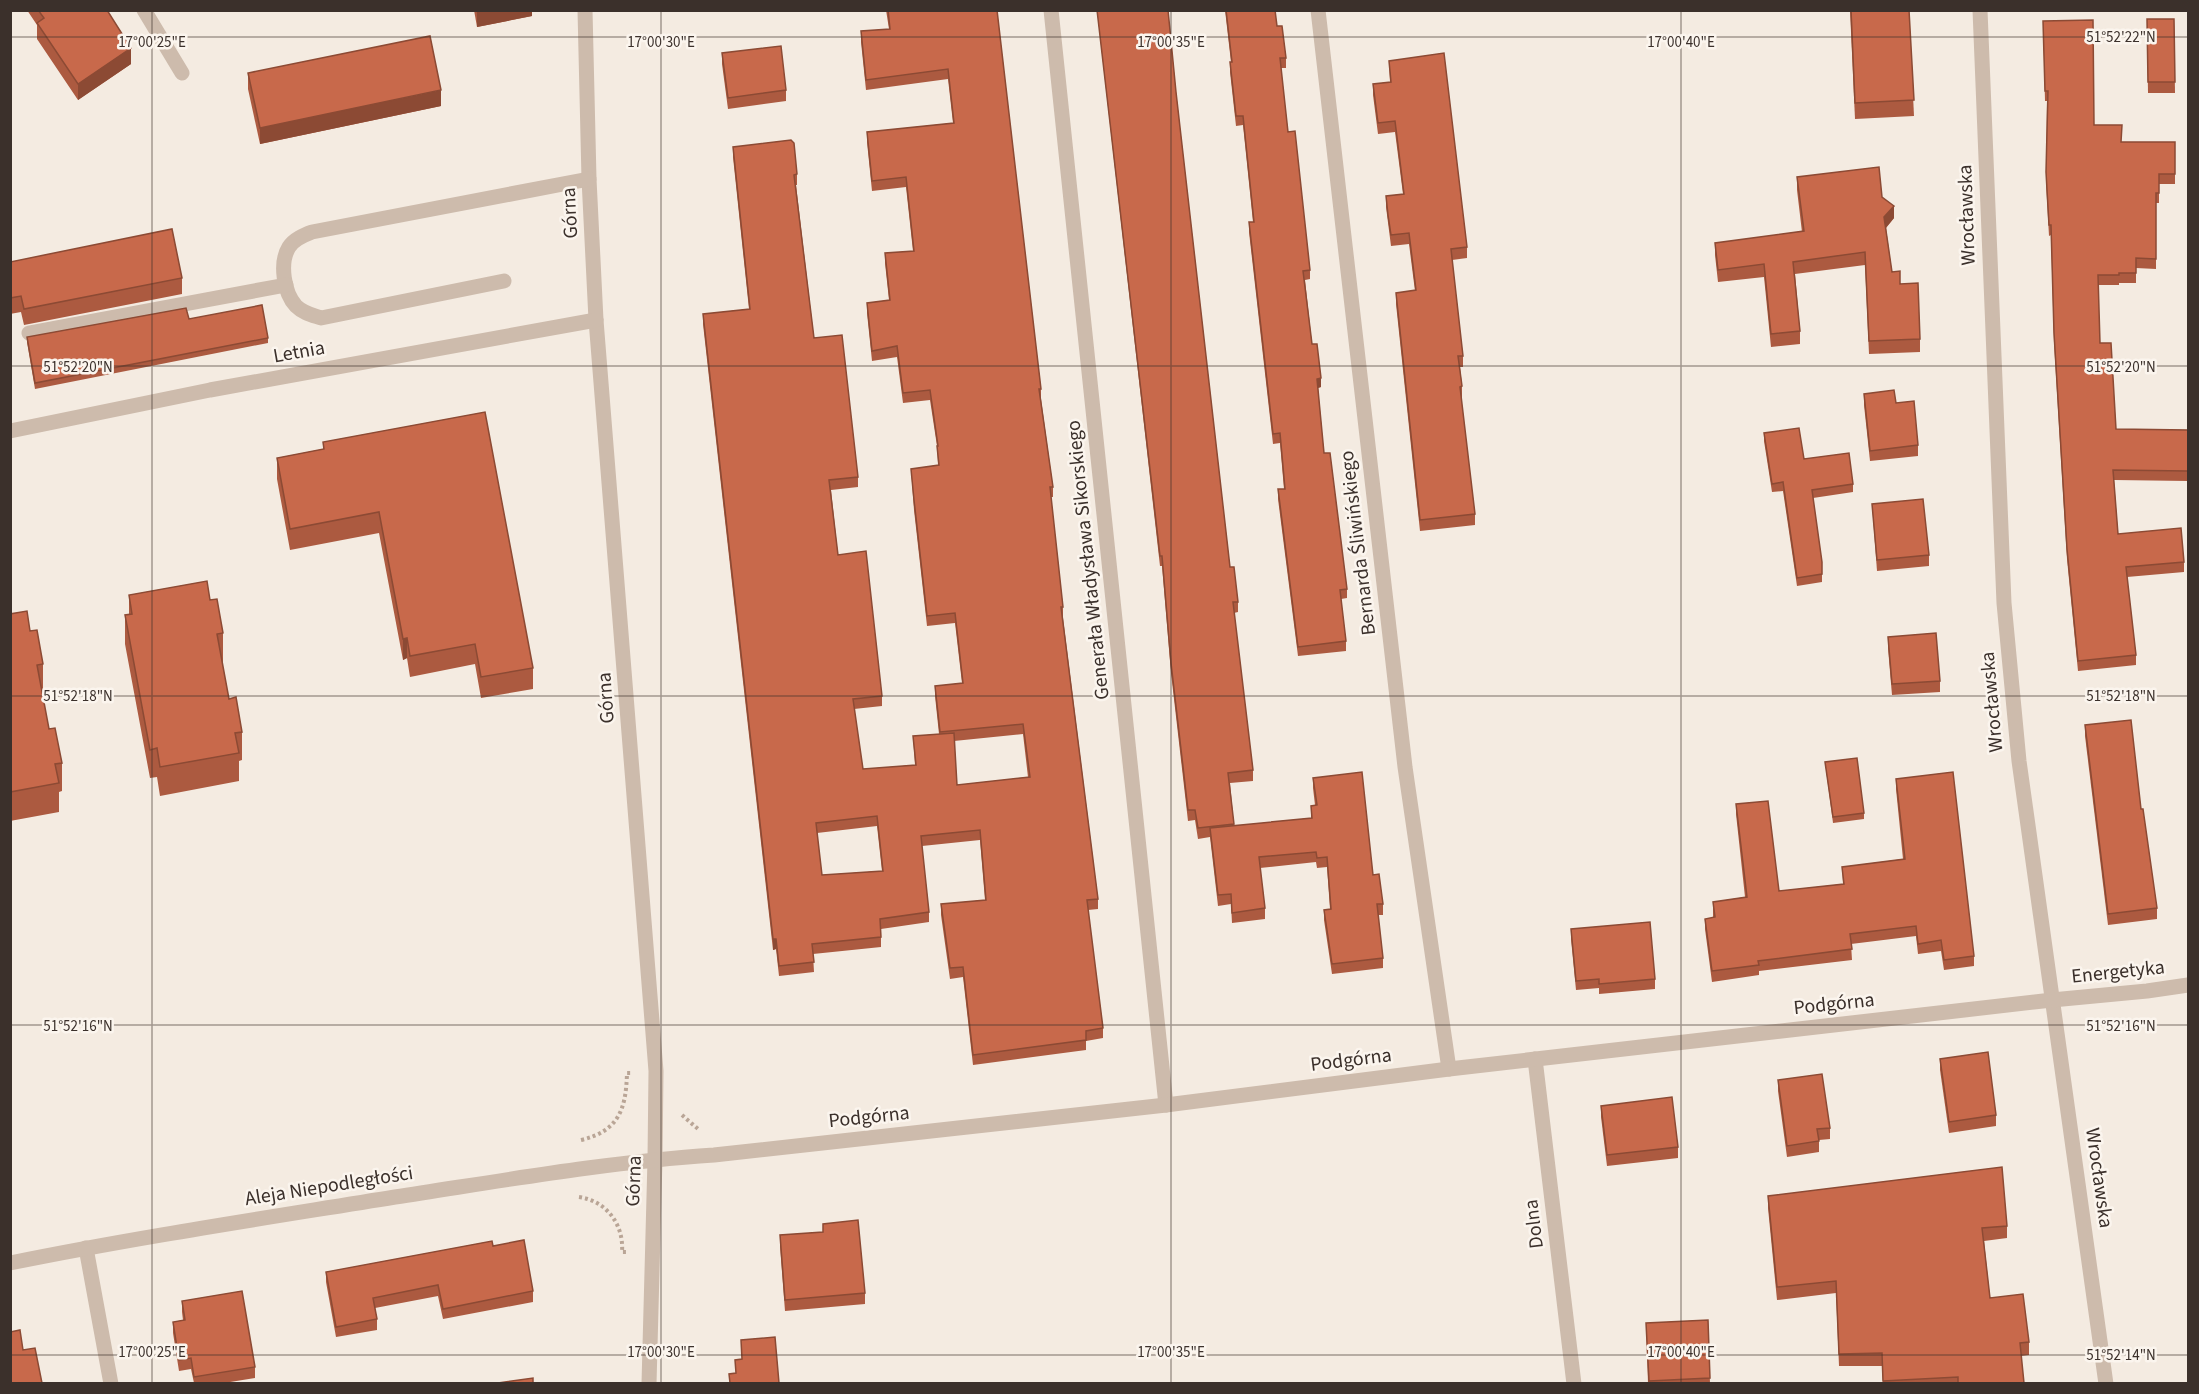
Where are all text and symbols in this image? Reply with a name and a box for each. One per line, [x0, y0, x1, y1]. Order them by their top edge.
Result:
text: 51°52'22"N [2086, 27, 2156, 48]
text: 17°00'25"E [118, 32, 186, 53]
text: 17°00'30"E [627, 32, 695, 53]
text: 17°00'35"E [1137, 32, 1205, 53]
text: 17°00'40"E [1647, 32, 1715, 53]
street label: Wrocławska [1951, 164, 1983, 266]
street label: Górna [555, 187, 585, 239]
street label: Letnia [271, 334, 327, 370]
text: 51°52'20"N [43, 357, 113, 378]
text: 51°52'20"N [2086, 357, 2156, 378]
street label: Generała Władysława Sikorskiego [1059, 419, 1117, 701]
street label: Bernarda Śliwińskiego [1333, 449, 1383, 637]
street label: Wrocławska [1974, 650, 2010, 754]
street label: Górna [590, 672, 622, 724]
text: 51°52'18"N [43, 686, 113, 707]
text: 51°52'18"N [2086, 686, 2156, 707]
street label: Energetyka [2070, 953, 2166, 991]
street label: Podgórna [1792, 986, 1876, 1022]
text: 51°52'16"N [43, 1016, 113, 1037]
text: 51°52'16"N [2086, 1016, 2156, 1037]
street label: Podgórna [1309, 1041, 1393, 1079]
street label: Podgórna [827, 1099, 911, 1135]
street label: Wrocławska [2078, 1126, 2120, 1230]
street label: Górna [619, 1155, 649, 1207]
street label: Aleja Niepodległości [243, 1159, 415, 1213]
street label: Dolna [1517, 1198, 1551, 1250]
text: 17°00'25"E [118, 1342, 186, 1363]
text: 17°00'30"E [627, 1342, 695, 1363]
text: 17°00'35"E [1137, 1342, 1205, 1363]
text: 17°00'40"E [1647, 1342, 1715, 1363]
text: 51°52'14"N [2086, 1345, 2156, 1366]

